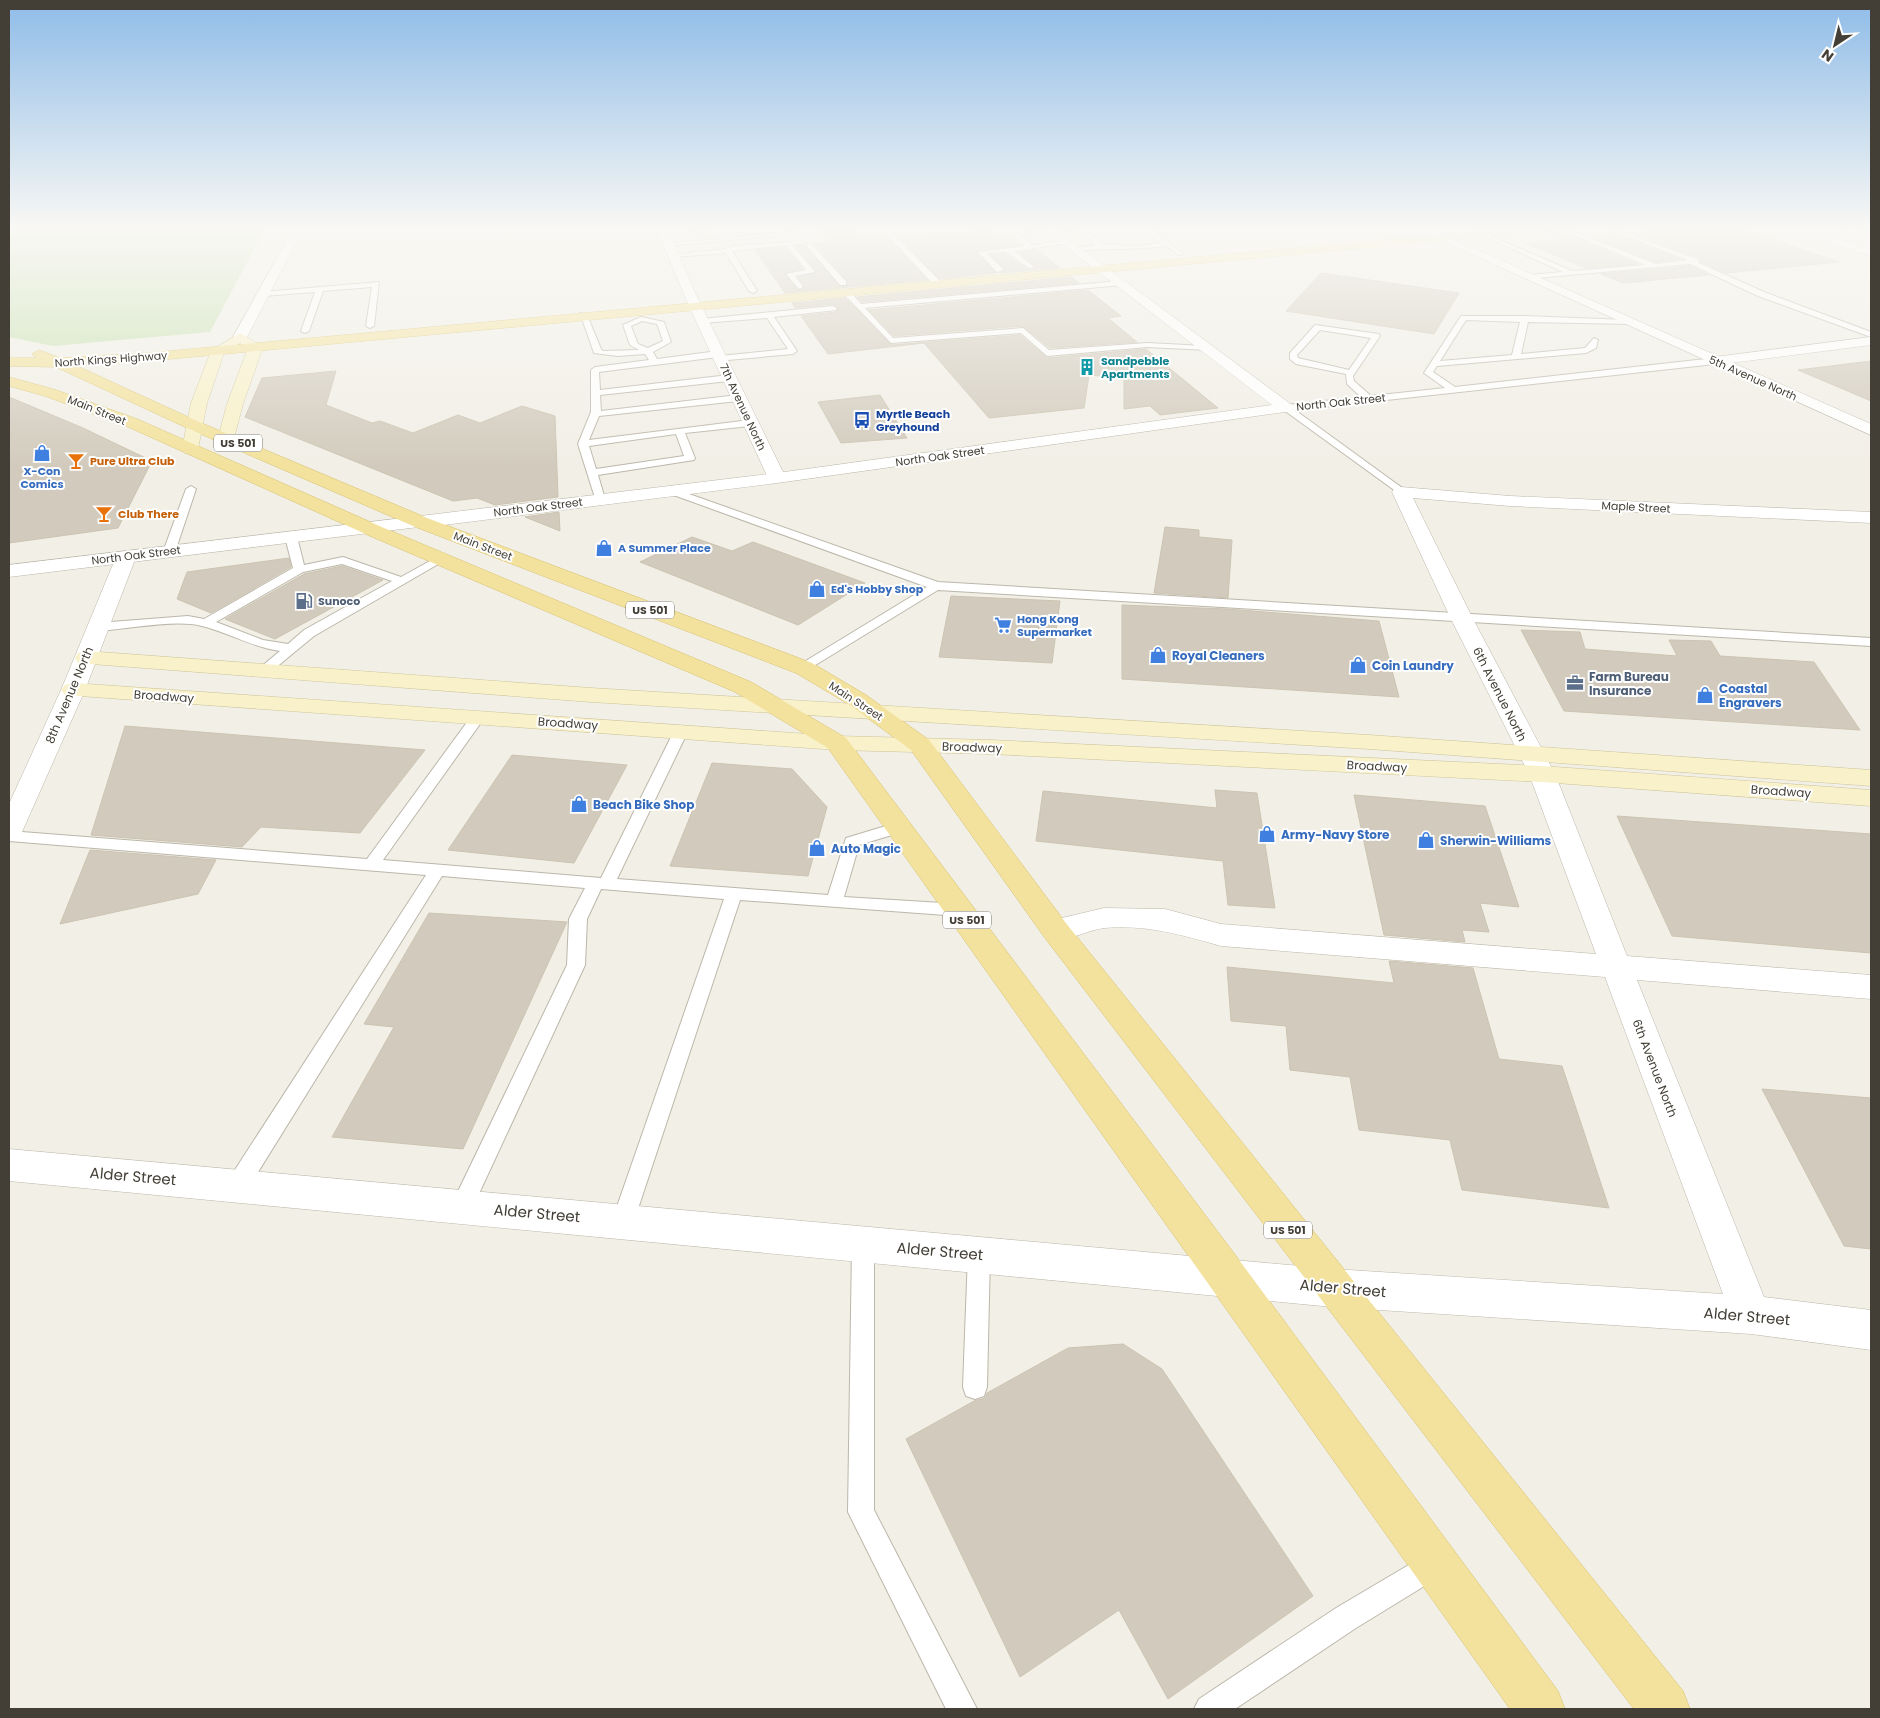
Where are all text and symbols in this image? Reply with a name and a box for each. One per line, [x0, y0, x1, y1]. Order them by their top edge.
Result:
north arrow [1810, 20, 1860, 70]
text: N [1817, 44, 1838, 67]
street label: North Kings Highway [54, 347, 169, 371]
street label: 5th Avenue North [1706, 351, 1800, 405]
place label: Sandpebble Apartments [1101, 353, 1170, 382]
building icon: Sandpebble Apartments [1077, 357, 1097, 377]
street label: 7th Avenue North [716, 361, 770, 453]
street label: North Oak Street [1296, 389, 1386, 415]
street label: Main Street [65, 391, 129, 429]
place label: Myrtle Beach Greyhound [876, 406, 950, 435]
bus stop icon: Myrtle Beach Greyhound [852, 410, 872, 430]
road number: US 501 [214, 434, 262, 452]
street label: North Oak Street [894, 442, 986, 470]
shop icon: X-Con Comics [32, 443, 52, 463]
bar icon: Pure Ultra Club [66, 451, 86, 471]
place label: Pure Ultra Club [90, 453, 175, 469]
place label: X-Con Comics [20, 463, 64, 492]
street label: North Oak Street [492, 494, 584, 520]
street label: Maple Street [1601, 497, 1671, 517]
bar icon: Club There [94, 504, 114, 524]
place label: Club There [118, 506, 179, 522]
street label: Main Street [451, 527, 515, 565]
shop icon: A Summer Place [594, 538, 614, 558]
place label: A Summer Place [618, 540, 711, 556]
street label: North Oak Street [90, 542, 182, 568]
shop icon: Ed's Hobby Shop [807, 579, 827, 599]
place label: Ed's Hobby Shop [831, 581, 924, 597]
fuel station icon: Sunoco [294, 591, 314, 611]
place label: Sunoco [318, 593, 360, 609]
road number: US 501 [626, 602, 674, 618]
place label: Hong Kong Supermarket [1017, 611, 1093, 640]
supermarket icon: Hong Kong Supermarket [993, 615, 1013, 635]
street label: 8th Avenue North [41, 644, 97, 746]
street label: 6th Avenue North [1469, 644, 1531, 744]
shop icon: Royal Cleaners [1148, 645, 1168, 665]
place label: Royal Cleaners [1172, 647, 1265, 664]
shop icon: Coin Laundry [1348, 655, 1368, 675]
place label: Coin Laundry [1372, 657, 1454, 674]
place label: Farm Bureau Insurance [1589, 668, 1669, 699]
office icon: Farm Bureau Insurance [1565, 673, 1585, 693]
street label: Main Street [826, 677, 886, 725]
place label: Coastal Engravers [1719, 680, 1782, 711]
street label: Broadway [133, 685, 195, 707]
shop icon: Coastal Engravers [1695, 685, 1715, 705]
street label: Broadway [537, 712, 599, 734]
street label: Broadway [941, 737, 1003, 757]
street label: Broadway [1346, 756, 1408, 776]
street label: Broadway [1750, 780, 1812, 802]
shop icon: Beach Bike Shop [569, 794, 589, 814]
place label: Beach Bike Shop [593, 796, 694, 813]
shop icon: Army-Navy Store [1257, 824, 1277, 844]
place label: Army-Navy Store [1281, 826, 1390, 843]
shop icon: Sherwin-Williams [1416, 830, 1436, 850]
place label: Sherwin-Williams [1440, 832, 1552, 849]
shop icon: Auto Magic [807, 838, 827, 858]
place label: Auto Magic [831, 840, 901, 857]
road number: US 501 [943, 912, 991, 928]
street label: 6th Avenue North [1628, 1017, 1682, 1119]
street label: Alder Street [89, 1162, 177, 1190]
street label: Alder Street [493, 1199, 581, 1227]
road number: US 501 [1264, 1222, 1312, 1238]
street label: Alder Street [896, 1237, 984, 1265]
street label: Alder Street [1299, 1274, 1387, 1302]
street label: Alder Street [1703, 1302, 1791, 1330]

